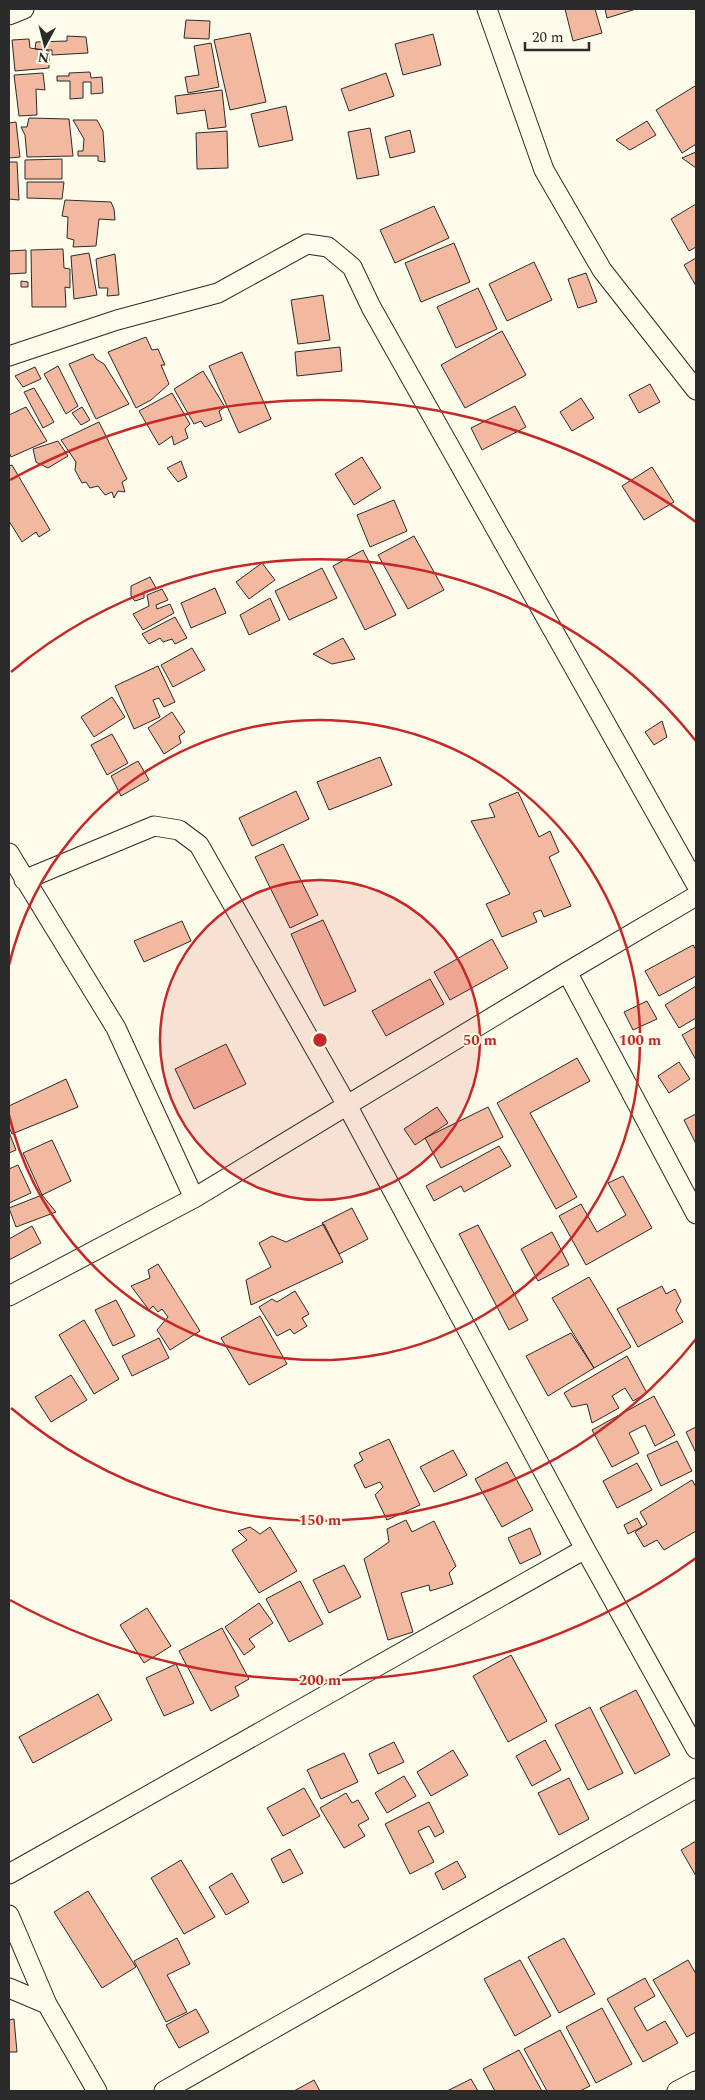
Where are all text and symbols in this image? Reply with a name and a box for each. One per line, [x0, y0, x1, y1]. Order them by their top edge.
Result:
north arrow [20, 20, 70, 70]
scale bar [525, 20, 589, 52]
text: 20 m [532, 26, 564, 49]
text: N [37, 46, 50, 69]
text: 50 m [463, 1029, 498, 1052]
text: 100 m [619, 1029, 662, 1052]
centre of rings [311, 1031, 329, 1049]
text: 150 m [299, 1509, 342, 1532]
text: 200 m [299, 1669, 342, 1692]

